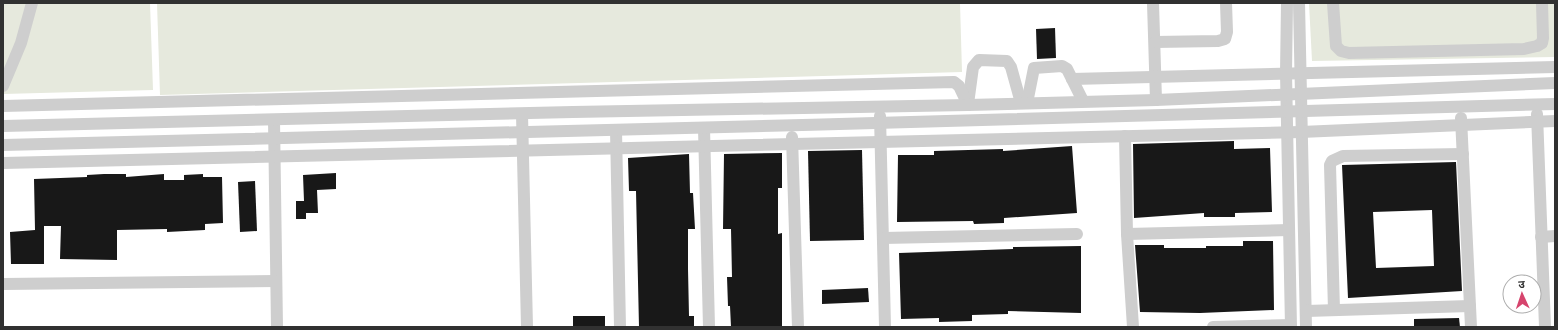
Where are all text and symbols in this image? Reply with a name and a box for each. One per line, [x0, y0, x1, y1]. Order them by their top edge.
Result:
north arrow [1502, 274, 1542, 314]
text: उ [1518, 278, 1526, 290]

